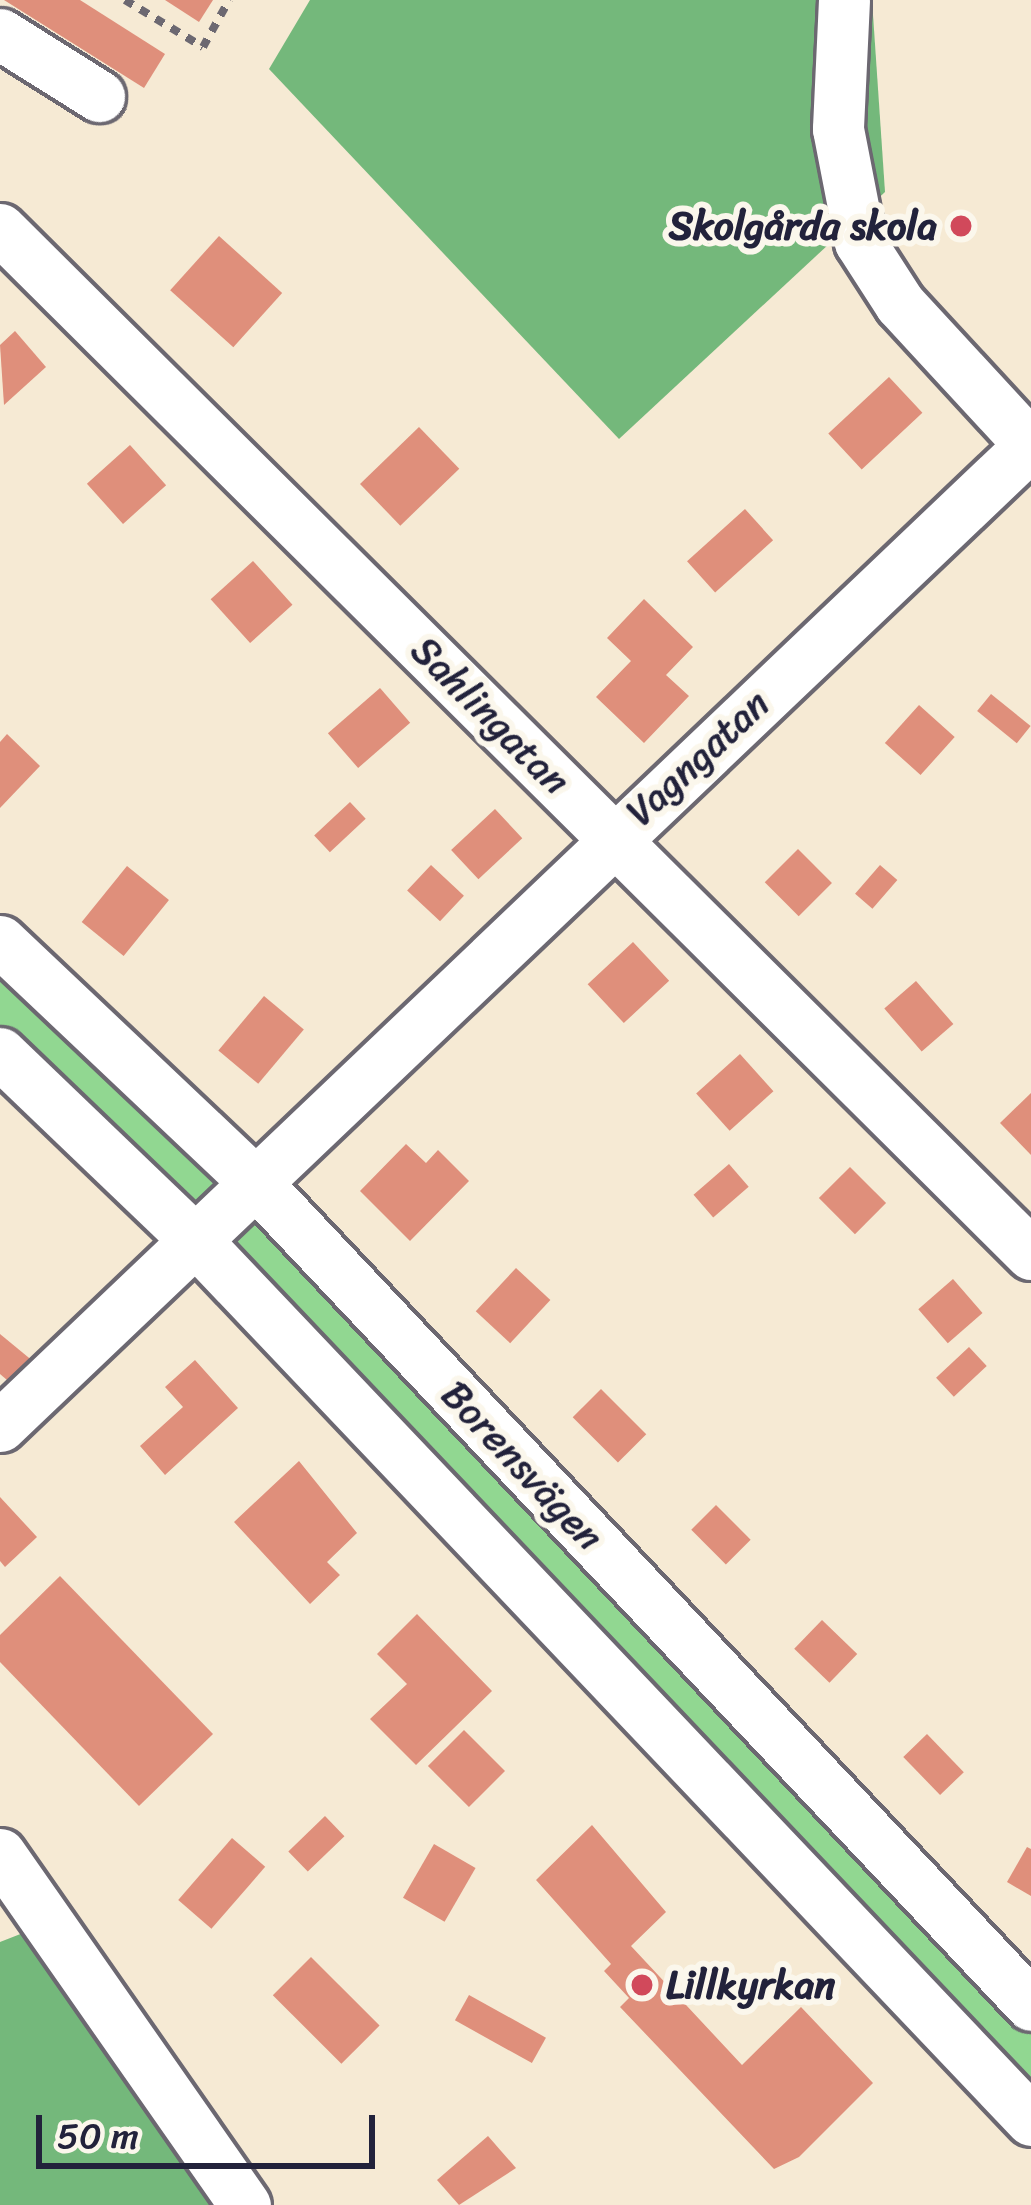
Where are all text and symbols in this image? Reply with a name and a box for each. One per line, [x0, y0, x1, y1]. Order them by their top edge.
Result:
place label: Skolgårda skola [666, 203, 937, 249]
marker: Skolgårda skola [948, 213, 974, 239]
street label: Sahlingatan [401, 627, 579, 805]
street label: Vagngatan [617, 680, 779, 836]
street label: Borensvägen [432, 1371, 612, 1561]
place label: Lillkyrkan [666, 1962, 835, 2008]
marker: Lillkyrkan [629, 1972, 655, 1998]
scale bar [42, 2091, 381, 2165]
text: 50 m [57, 2104, 139, 2168]

